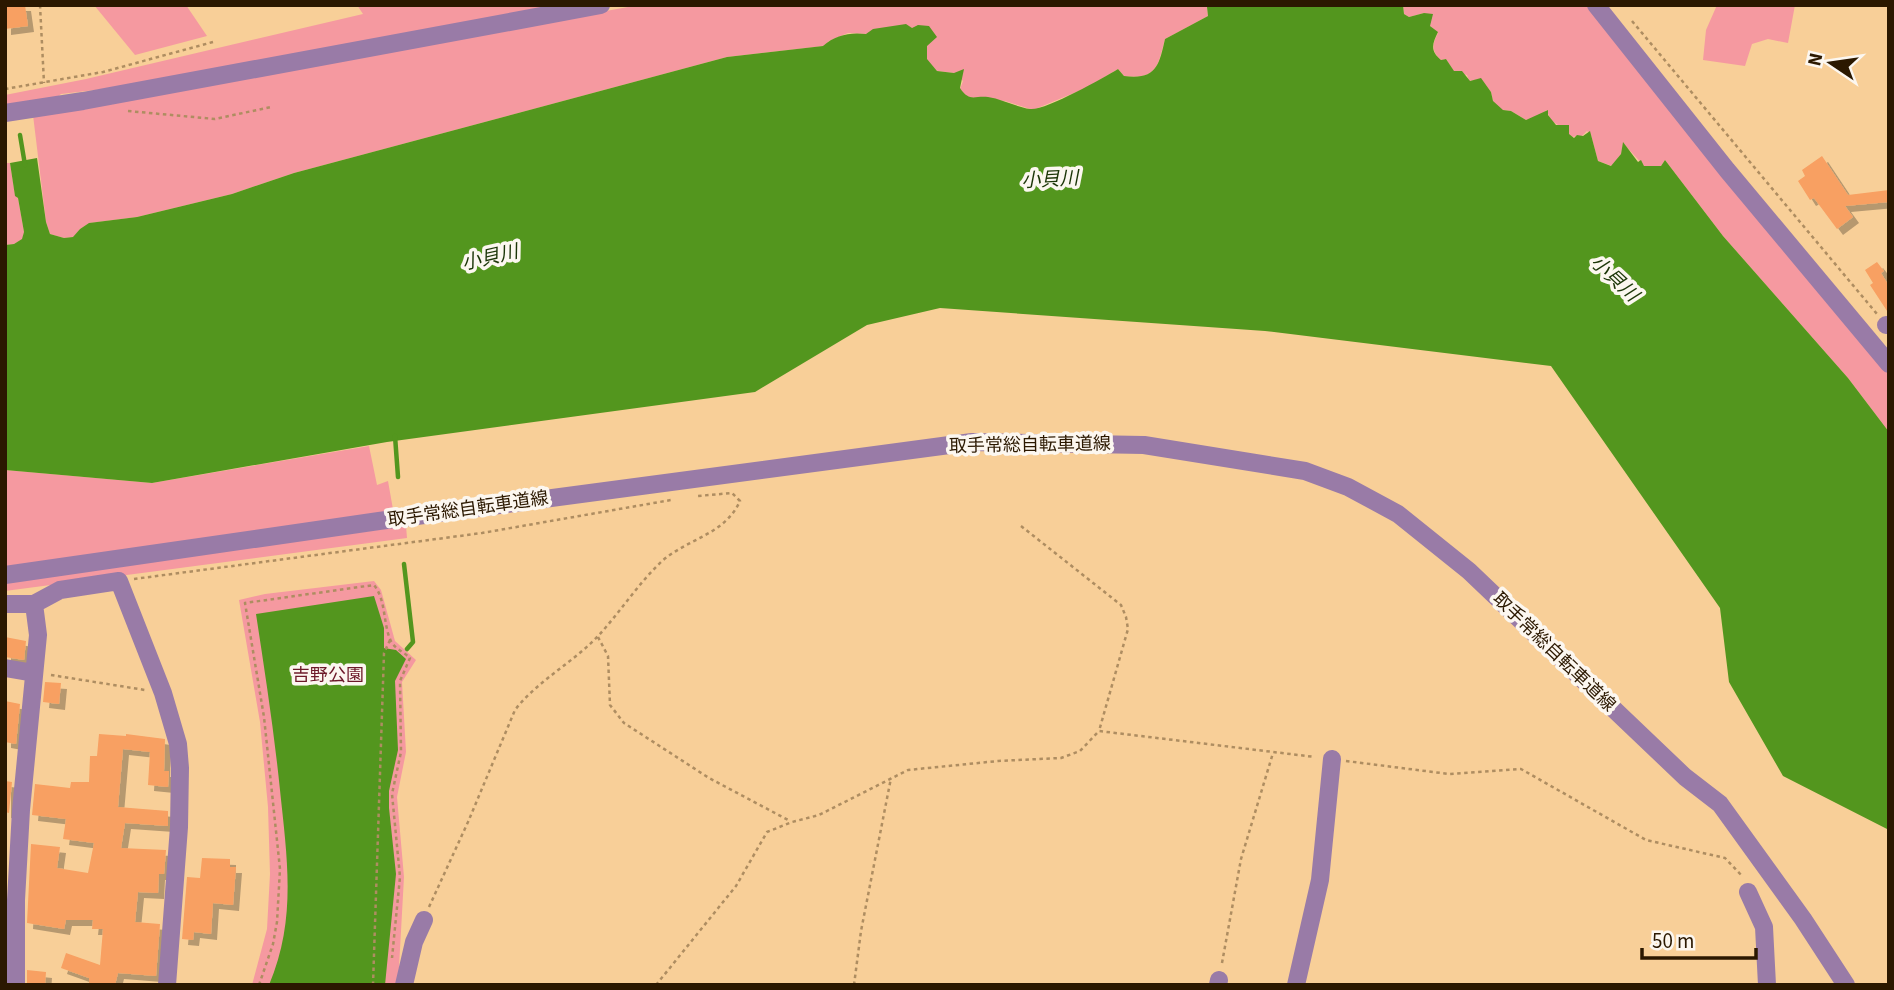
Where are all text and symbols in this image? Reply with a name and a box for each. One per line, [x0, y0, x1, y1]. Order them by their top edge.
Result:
north arrow [1796, 28, 1866, 98]
text: N [1801, 50, 1830, 69]
water label: 小貝川 [1021, 165, 1081, 195]
water label: 小貝川 [459, 238, 523, 278]
water label: 小貝川 [1584, 250, 1646, 310]
street label: 取手常総自転車道線 [949, 431, 1111, 459]
street label: 取手常総自転車道線 [386, 485, 550, 533]
street label: 取手常総自転車道線 [1487, 587, 1621, 717]
park label: 吉野公園 [292, 663, 364, 688]
scale bar [1642, 916, 1756, 960]
text: 50 m [1652, 926, 1694, 956]

